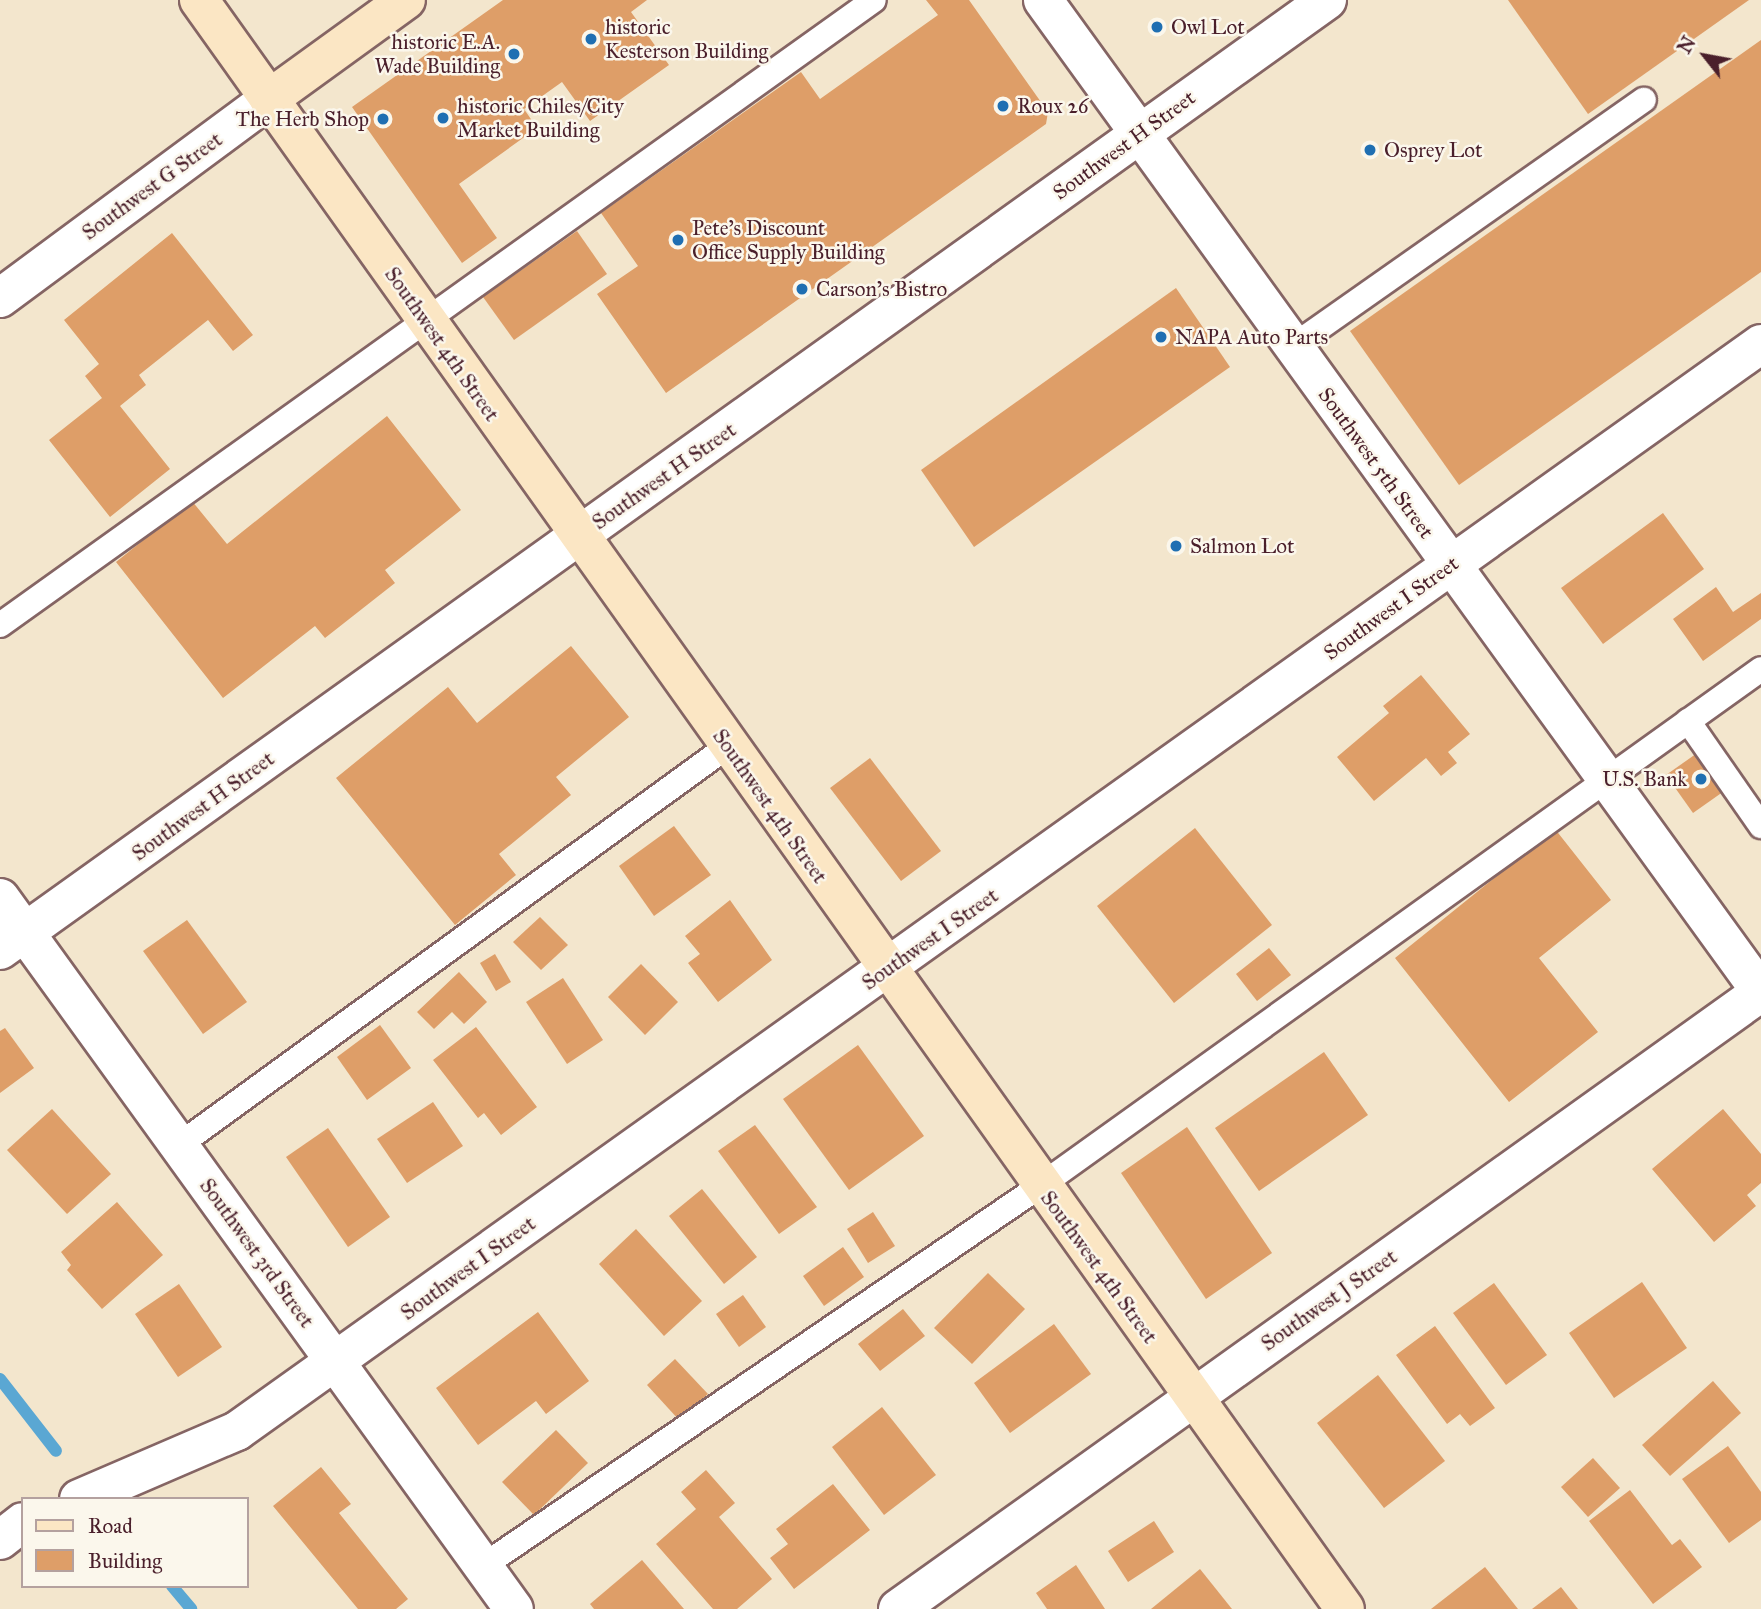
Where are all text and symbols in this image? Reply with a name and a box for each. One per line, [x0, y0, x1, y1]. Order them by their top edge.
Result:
place label: historic Kesterson Building [605, 14, 768, 64]
place label: Owl Lot [1171, 14, 1245, 40]
marker: Owl Lot [1149, 19, 1165, 35]
north arrow [1670, 21, 1740, 91]
place label: historic E.A. Wade Building [374, 29, 500, 79]
marker: historic Kesterson Building [583, 31, 599, 47]
text: N [1673, 32, 1701, 58]
marker: historic E.A. Wade Building [506, 46, 522, 62]
street label: Southwest H Street [1048, 85, 1200, 205]
place label: historic Chiles/City Market Building [457, 93, 624, 143]
place label: Roux 26 [1017, 93, 1089, 119]
marker: Roux 26 [995, 98, 1011, 114]
place label: The Herb Shop [236, 106, 369, 132]
marker: historic Chiles/City Market Building [435, 110, 451, 126]
marker: The Herb Shop [375, 111, 391, 127]
street label: Southwest G Street [77, 127, 227, 245]
place label: Osprey Lot [1384, 137, 1482, 163]
marker: Osprey Lot [1362, 142, 1378, 158]
place label: Pete's Discount Office Supply Building [692, 215, 885, 265]
marker: Pete's Discount Office Supply Building [670, 232, 686, 248]
street label: Southwest 4th Street [379, 262, 505, 426]
place label: Carson's Bistro [816, 276, 947, 302]
marker: Carson's Bistro [794, 281, 810, 297]
place label: NAPA Auto Parts [1175, 324, 1328, 350]
marker: NAPA Auto Parts [1153, 329, 1169, 345]
street label: Southwest 5th Street [1313, 383, 1439, 543]
street label: Southwest H Street [587, 417, 741, 535]
place label: Salmon Lot [1190, 533, 1295, 559]
marker: Salmon Lot [1168, 538, 1184, 554]
street label: Southwest I Street [1319, 551, 1463, 665]
street label: Southwest 4th Street [707, 724, 833, 888]
street label: Southwest H Street [127, 746, 279, 866]
place label: U.S. Bank [1602, 766, 1687, 792]
marker: U.S. Bank [1693, 771, 1709, 787]
street label: Southwest I Street [857, 883, 1003, 995]
street label: Southwest 3rd Street [194, 1173, 320, 1333]
street label: Southwest 4th Street [1035, 1186, 1163, 1348]
street label: Southwest I Street [396, 1211, 540, 1325]
street label: Southwest J Street [1256, 1244, 1402, 1356]
legend [21, 1497, 248, 1588]
text: Road [88, 1513, 133, 1539]
text: Building [88, 1548, 162, 1574]

